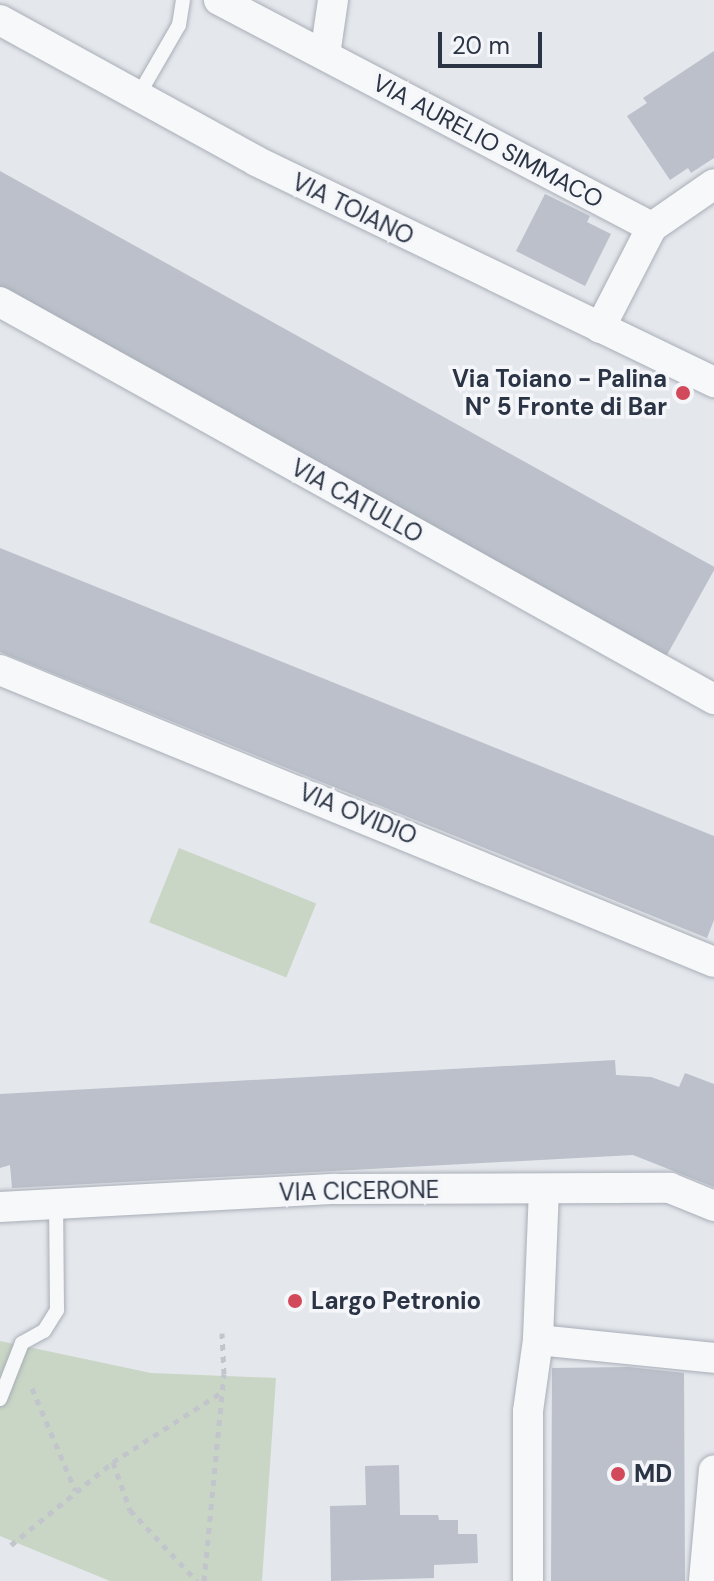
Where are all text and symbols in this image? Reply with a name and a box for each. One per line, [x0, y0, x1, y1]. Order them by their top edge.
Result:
scale bar [442, 16, 546, 66]
text: 20 m [452, 30, 510, 61]
street label: VIA AURELIO SIMMACO [368, 68, 608, 214]
street label: VIA TOIANO [287, 167, 419, 251]
place label: Via Toiano - Palina N° 5 Fronte di Bar [452, 365, 667, 421]
marker: Via Toiano - Palina N° 5 Fronte di Bar [674, 384, 692, 402]
street label: VIA CATULLO [286, 453, 428, 549]
street label: VIA OVIDIO [295, 777, 421, 851]
street label: VIA CICERONE [278, 1175, 440, 1207]
place label: Largo Petronio [311, 1287, 481, 1315]
marker: Largo Petronio [286, 1292, 304, 1310]
place label: MD [634, 1460, 672, 1488]
marker: MD [609, 1465, 627, 1483]

